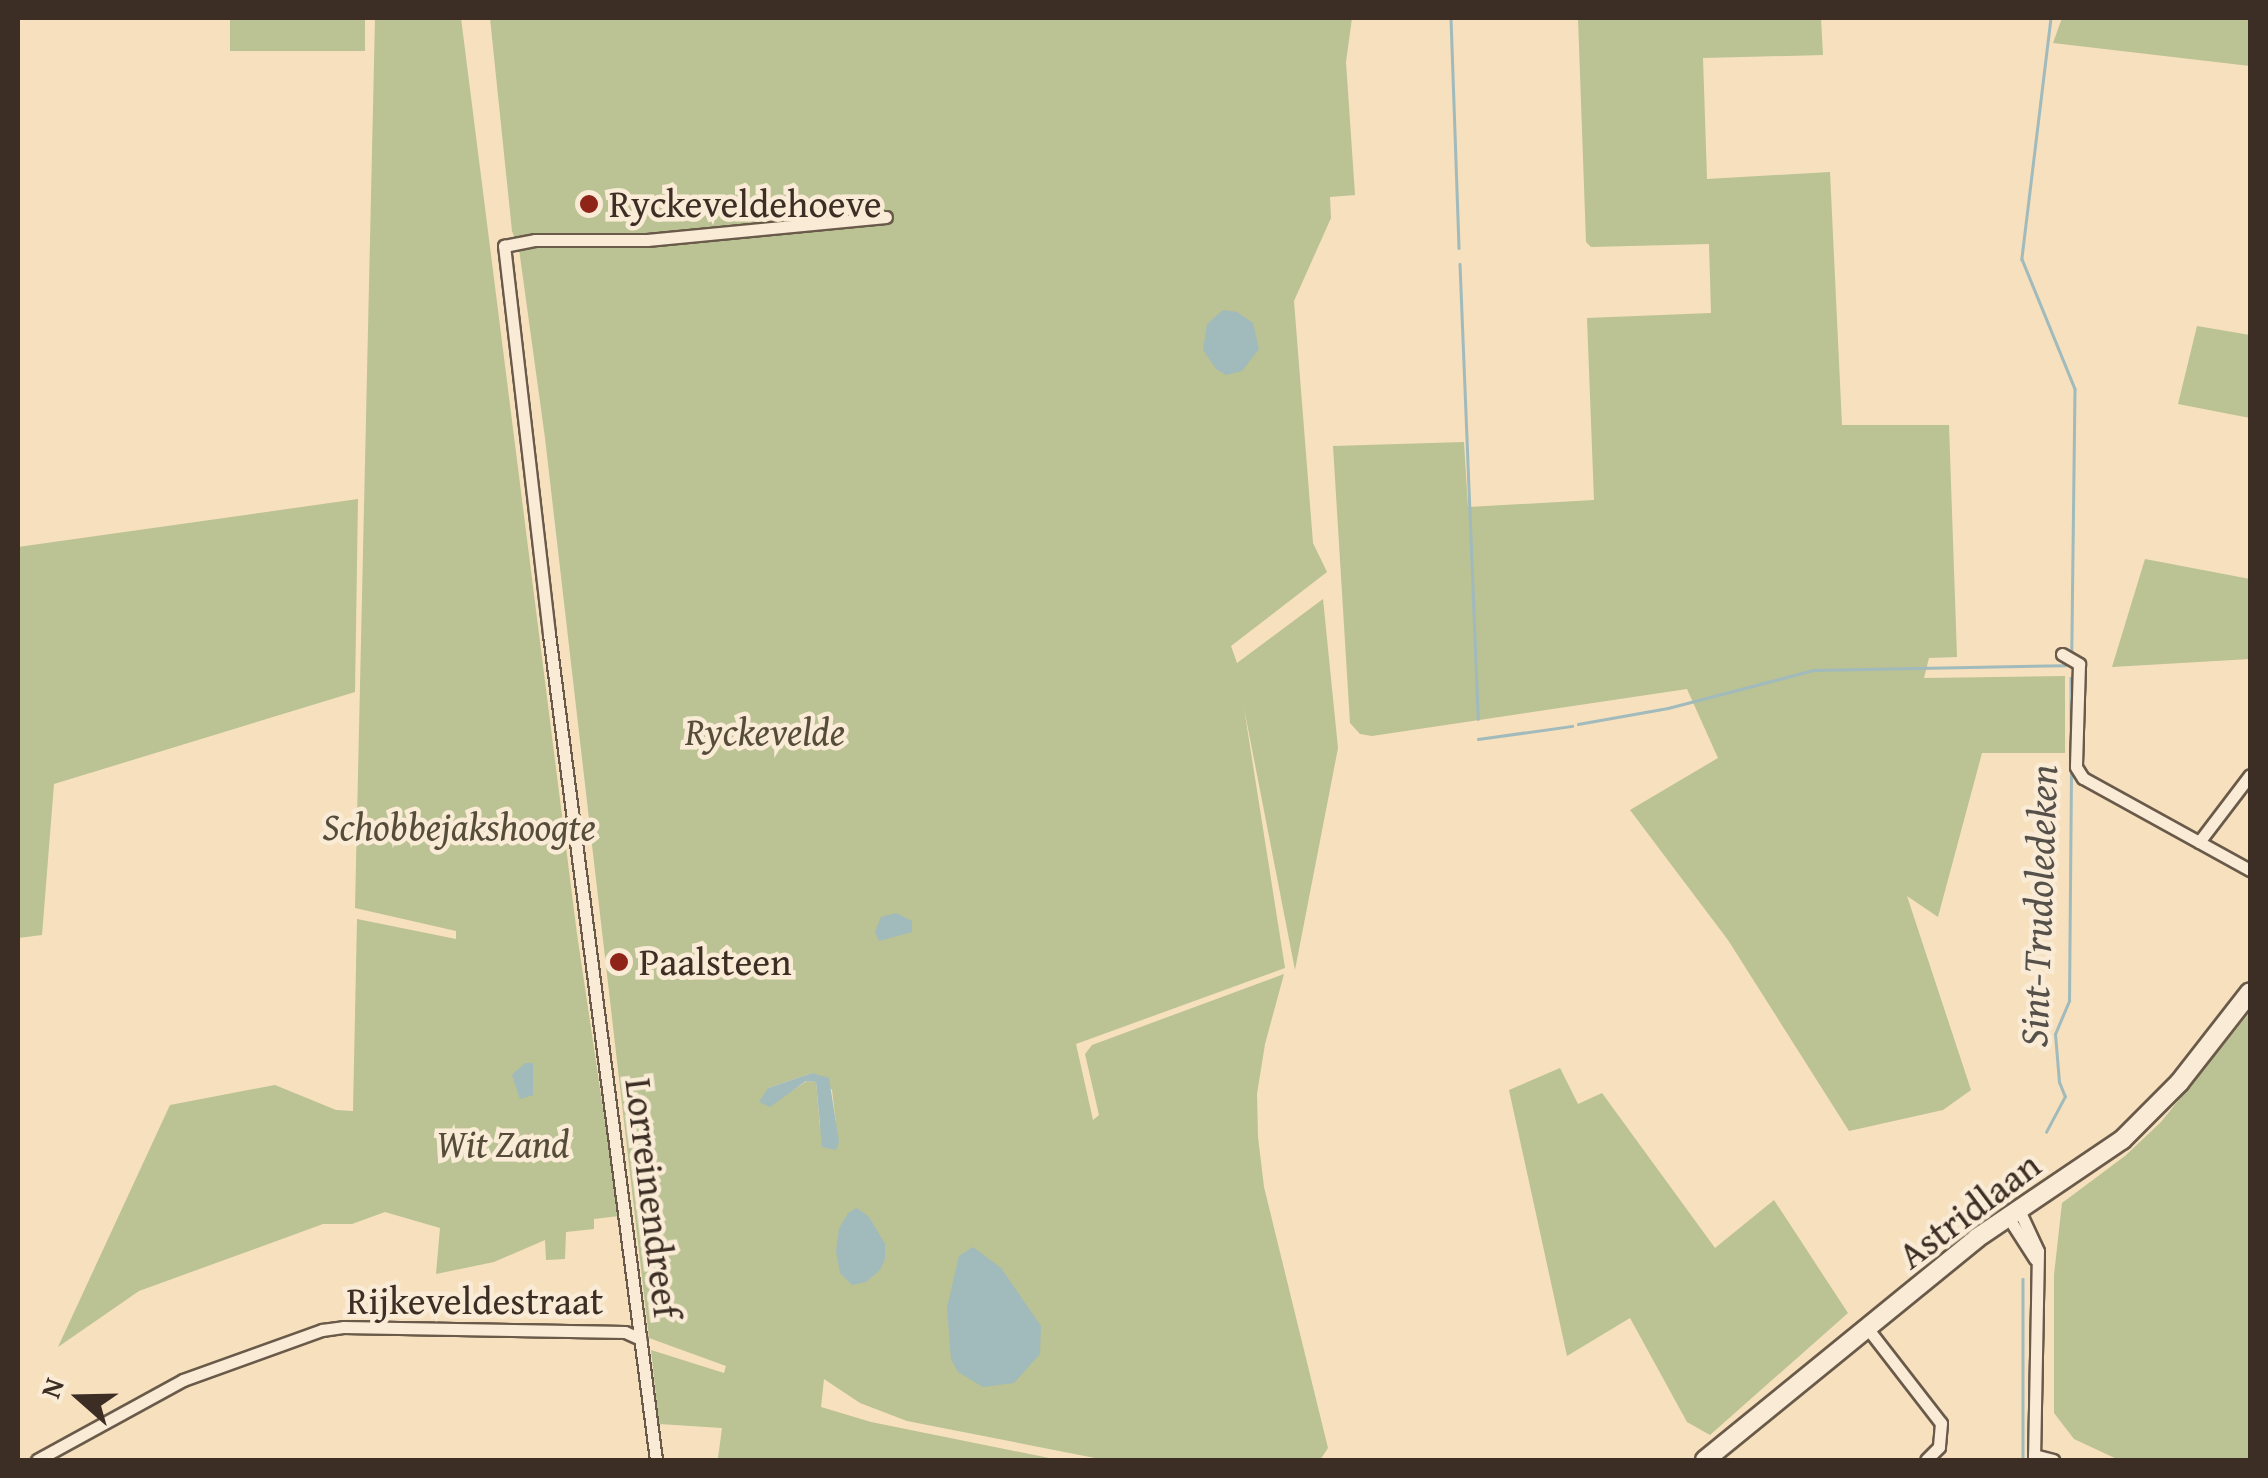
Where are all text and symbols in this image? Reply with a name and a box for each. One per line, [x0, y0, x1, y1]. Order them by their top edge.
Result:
place label: Ryckeveldehoeve [609, 181, 881, 227]
marker: Ryckeveldehoeve [578, 193, 600, 215]
park label: Ryckevelde [685, 709, 845, 755]
water label: Sint-Trudoledeken [2009, 764, 2067, 1048]
park label: Schobbejakshoogte [322, 804, 596, 850]
place label: Paalsteen [639, 939, 792, 985]
marker: Paalsteen [608, 951, 630, 973]
street label: Lorreinendreef [616, 1076, 690, 1320]
park label: Wit Zand [437, 1121, 569, 1167]
street label: Astridlaan [1889, 1142, 2049, 1278]
street label: Rijkeveldestraat [347, 1278, 603, 1324]
north arrow [30, 1348, 130, 1448]
text: N [29, 1372, 74, 1403]

